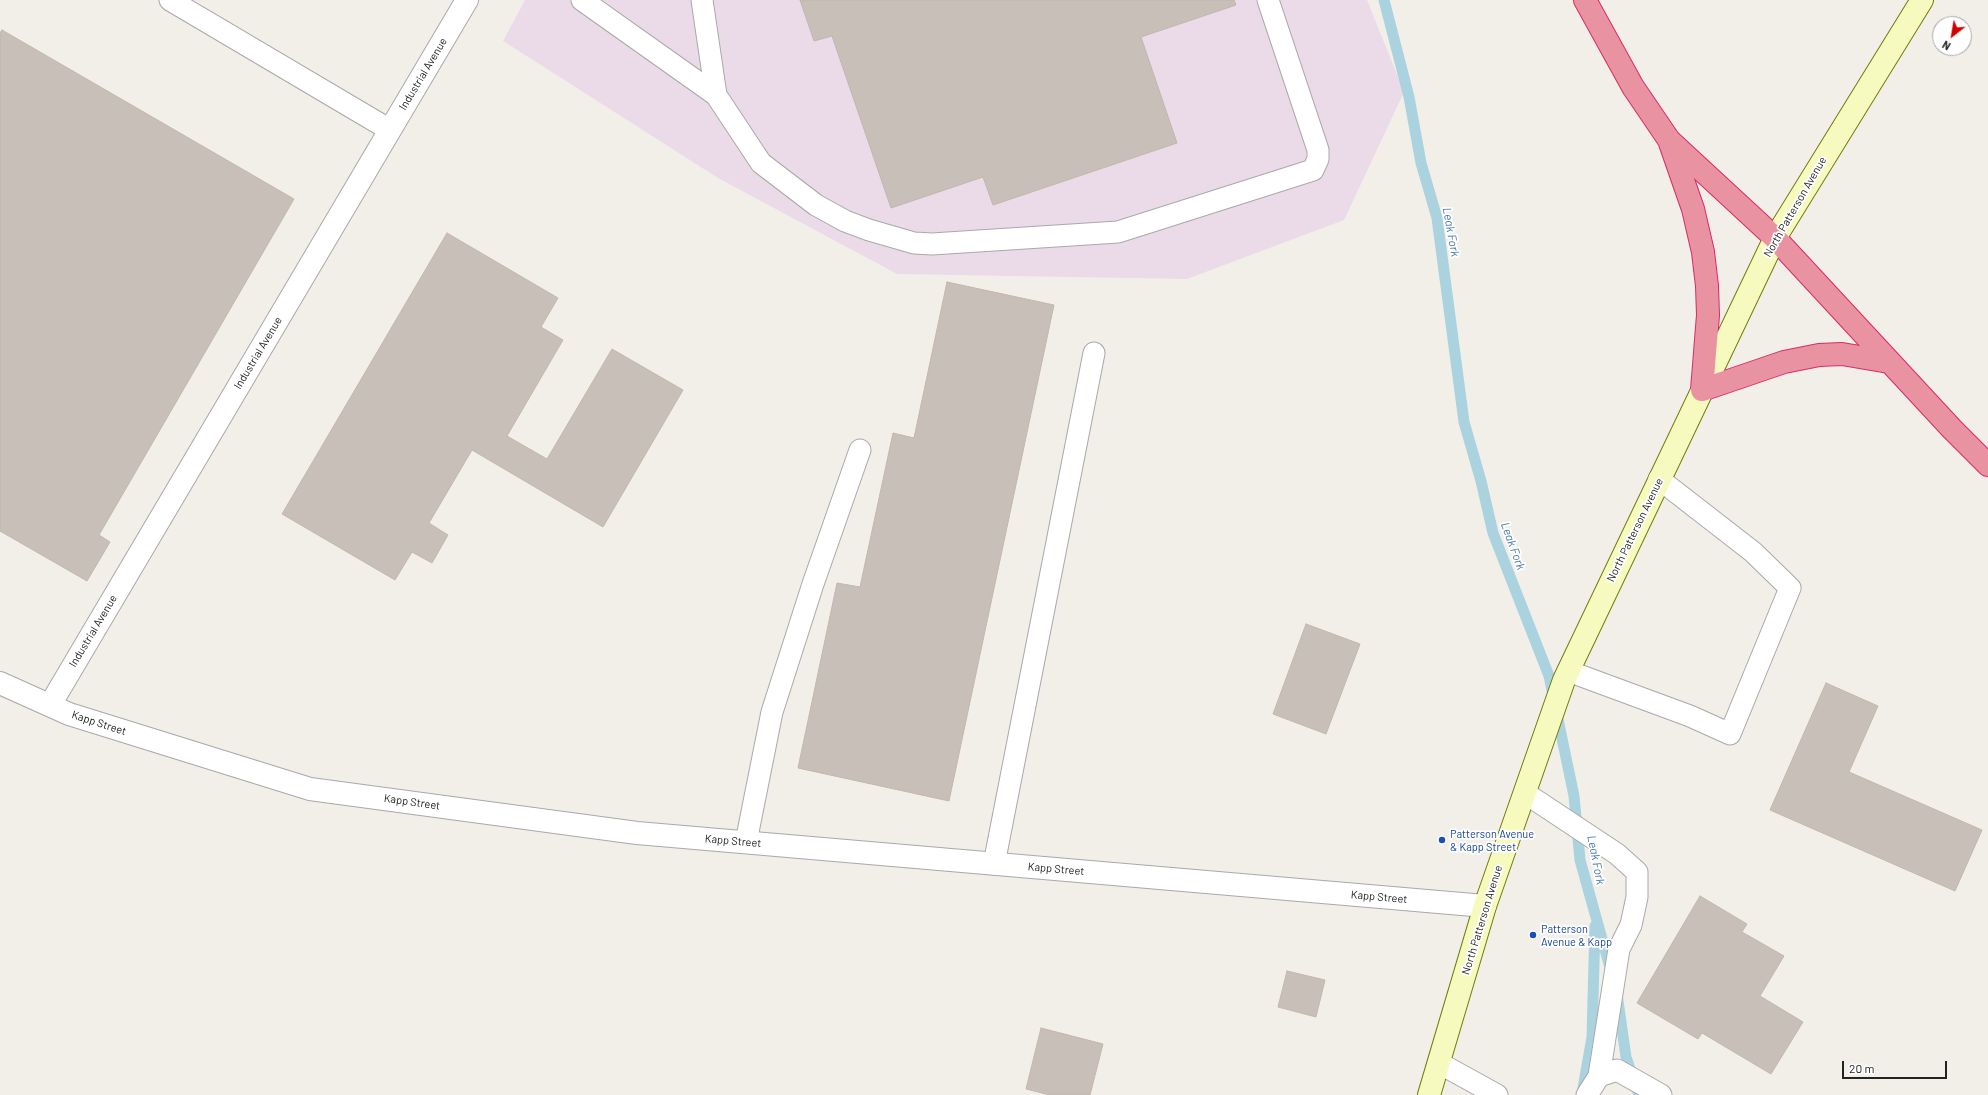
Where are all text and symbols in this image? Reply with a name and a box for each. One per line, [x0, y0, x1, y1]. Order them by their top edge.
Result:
north arrow [1932, 16, 1972, 56]
street label: Industrial Avenue [396, 35, 450, 113]
text: N [1940, 38, 1953, 53]
street label: North Patterson Avenue [1761, 154, 1829, 260]
water label: Leak Fork [1440, 206, 1462, 258]
street label: Industrial Avenue [231, 314, 285, 392]
street label: North Patterson Avenue [1604, 476, 1666, 584]
water label: Leak Fork [1498, 520, 1528, 572]
street label: Industrial Avenue [66, 592, 120, 670]
street label: Kapp Street [70, 708, 128, 738]
street label: Kapp Street [383, 792, 441, 812]
place label: Patterson Avenue & Kapp Street [1450, 827, 1534, 853]
street label: Kapp Street [704, 832, 762, 850]
water label: Leak Fork [1584, 834, 1608, 886]
marker: Patterson Avenue & Kapp Street [1437, 835, 1447, 845]
street label: Kapp Street [1027, 860, 1085, 878]
street label: North Patterson Avenue [1459, 864, 1505, 976]
street label: Kapp Street [1350, 888, 1408, 906]
place label: Patterson Avenue & Kapp [1541, 922, 1612, 948]
marker: Patterson Avenue & Kapp [1528, 930, 1538, 940]
scale bar [1844, 1053, 1949, 1079]
text: 20 m [1849, 1061, 1875, 1075]

